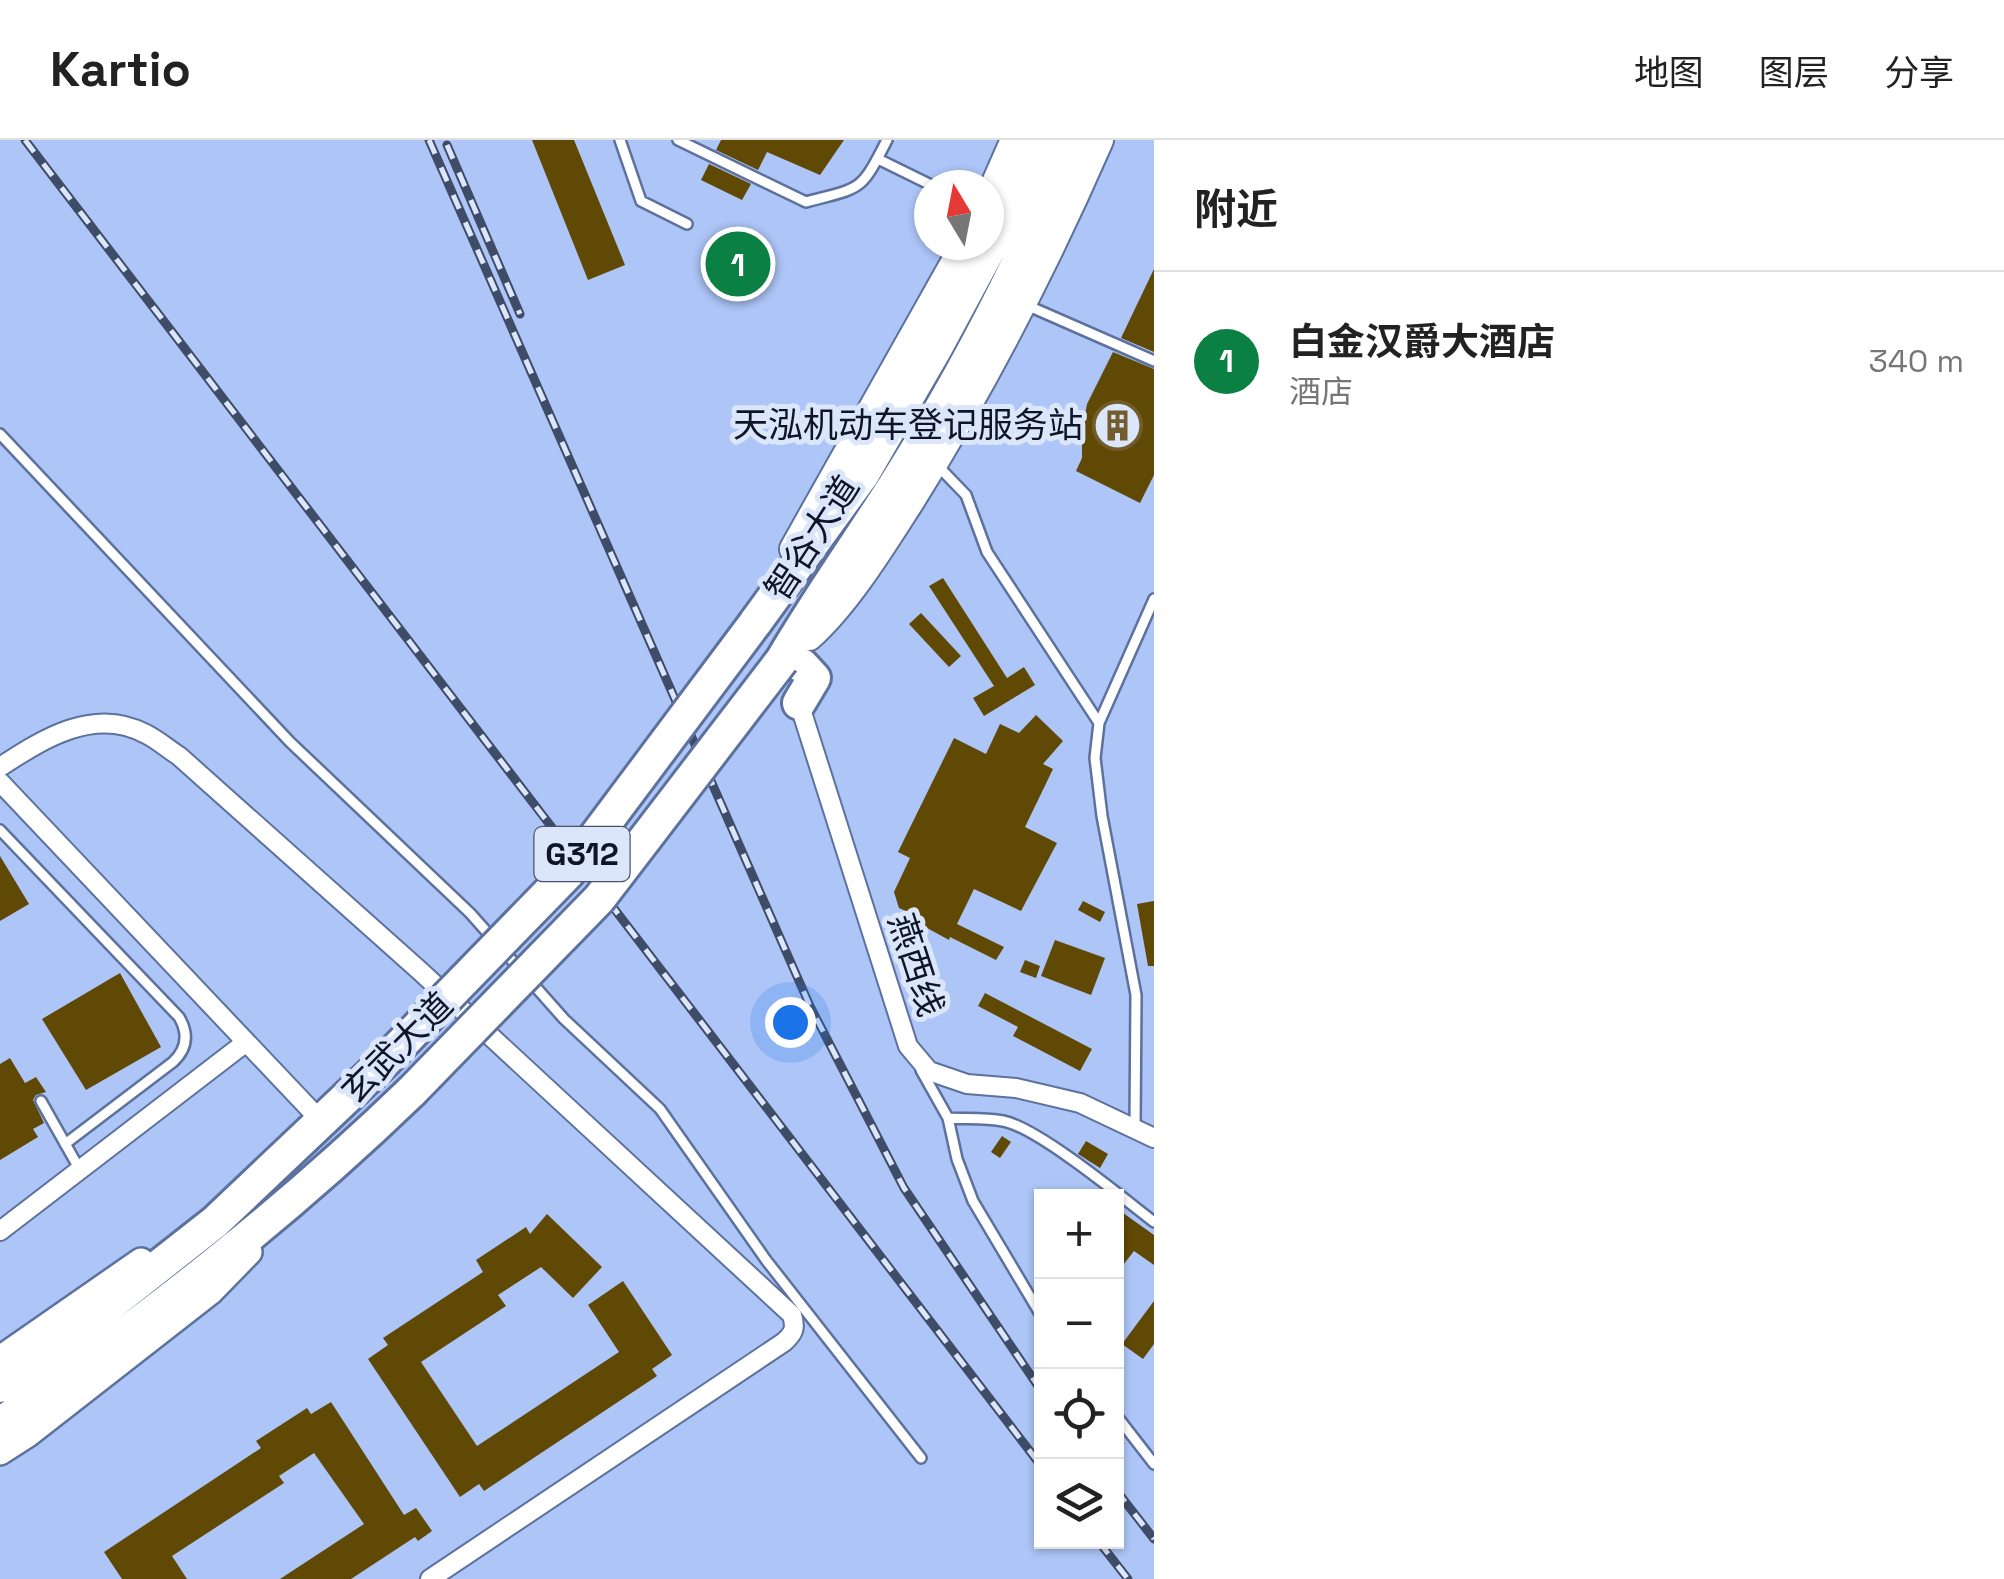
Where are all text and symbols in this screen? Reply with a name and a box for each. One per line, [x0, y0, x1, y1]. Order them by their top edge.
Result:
text: Kartio [50, 39, 191, 100]
text: 地图 [1634, 51, 1704, 95]
text: 图层 [1759, 51, 1829, 95]
text: 分享 [1884, 51, 1954, 95]
north arrow [914, 170, 1004, 260]
text: 附近 [1194, 183, 1278, 236]
pin: 1 [706, 226, 770, 302]
text: 白金汉爵大酒店 [1289, 318, 1555, 366]
text: 1 [1219, 341, 1234, 381]
text: 340 m [1868, 341, 1964, 381]
text: 酒店 [1289, 372, 1353, 412]
building icon: 天泓机动车登记服务站 [1092, 399, 1144, 451]
place label: 天泓机动车登记服务站 [733, 403, 1083, 447]
street label: 智谷大道 [755, 467, 869, 609]
road number: G312 [534, 827, 630, 881]
street label: 燕西线 [879, 908, 953, 1022]
street label: 玄武大道 [332, 983, 462, 1113]
your location [765, 997, 816, 1048]
map controls [1034, 1189, 1124, 1549]
button: + [1034, 1189, 1124, 1279]
button: − [1034, 1279, 1124, 1369]
button: locate [1034, 1369, 1124, 1459]
button: layers [1034, 1459, 1124, 1549]

